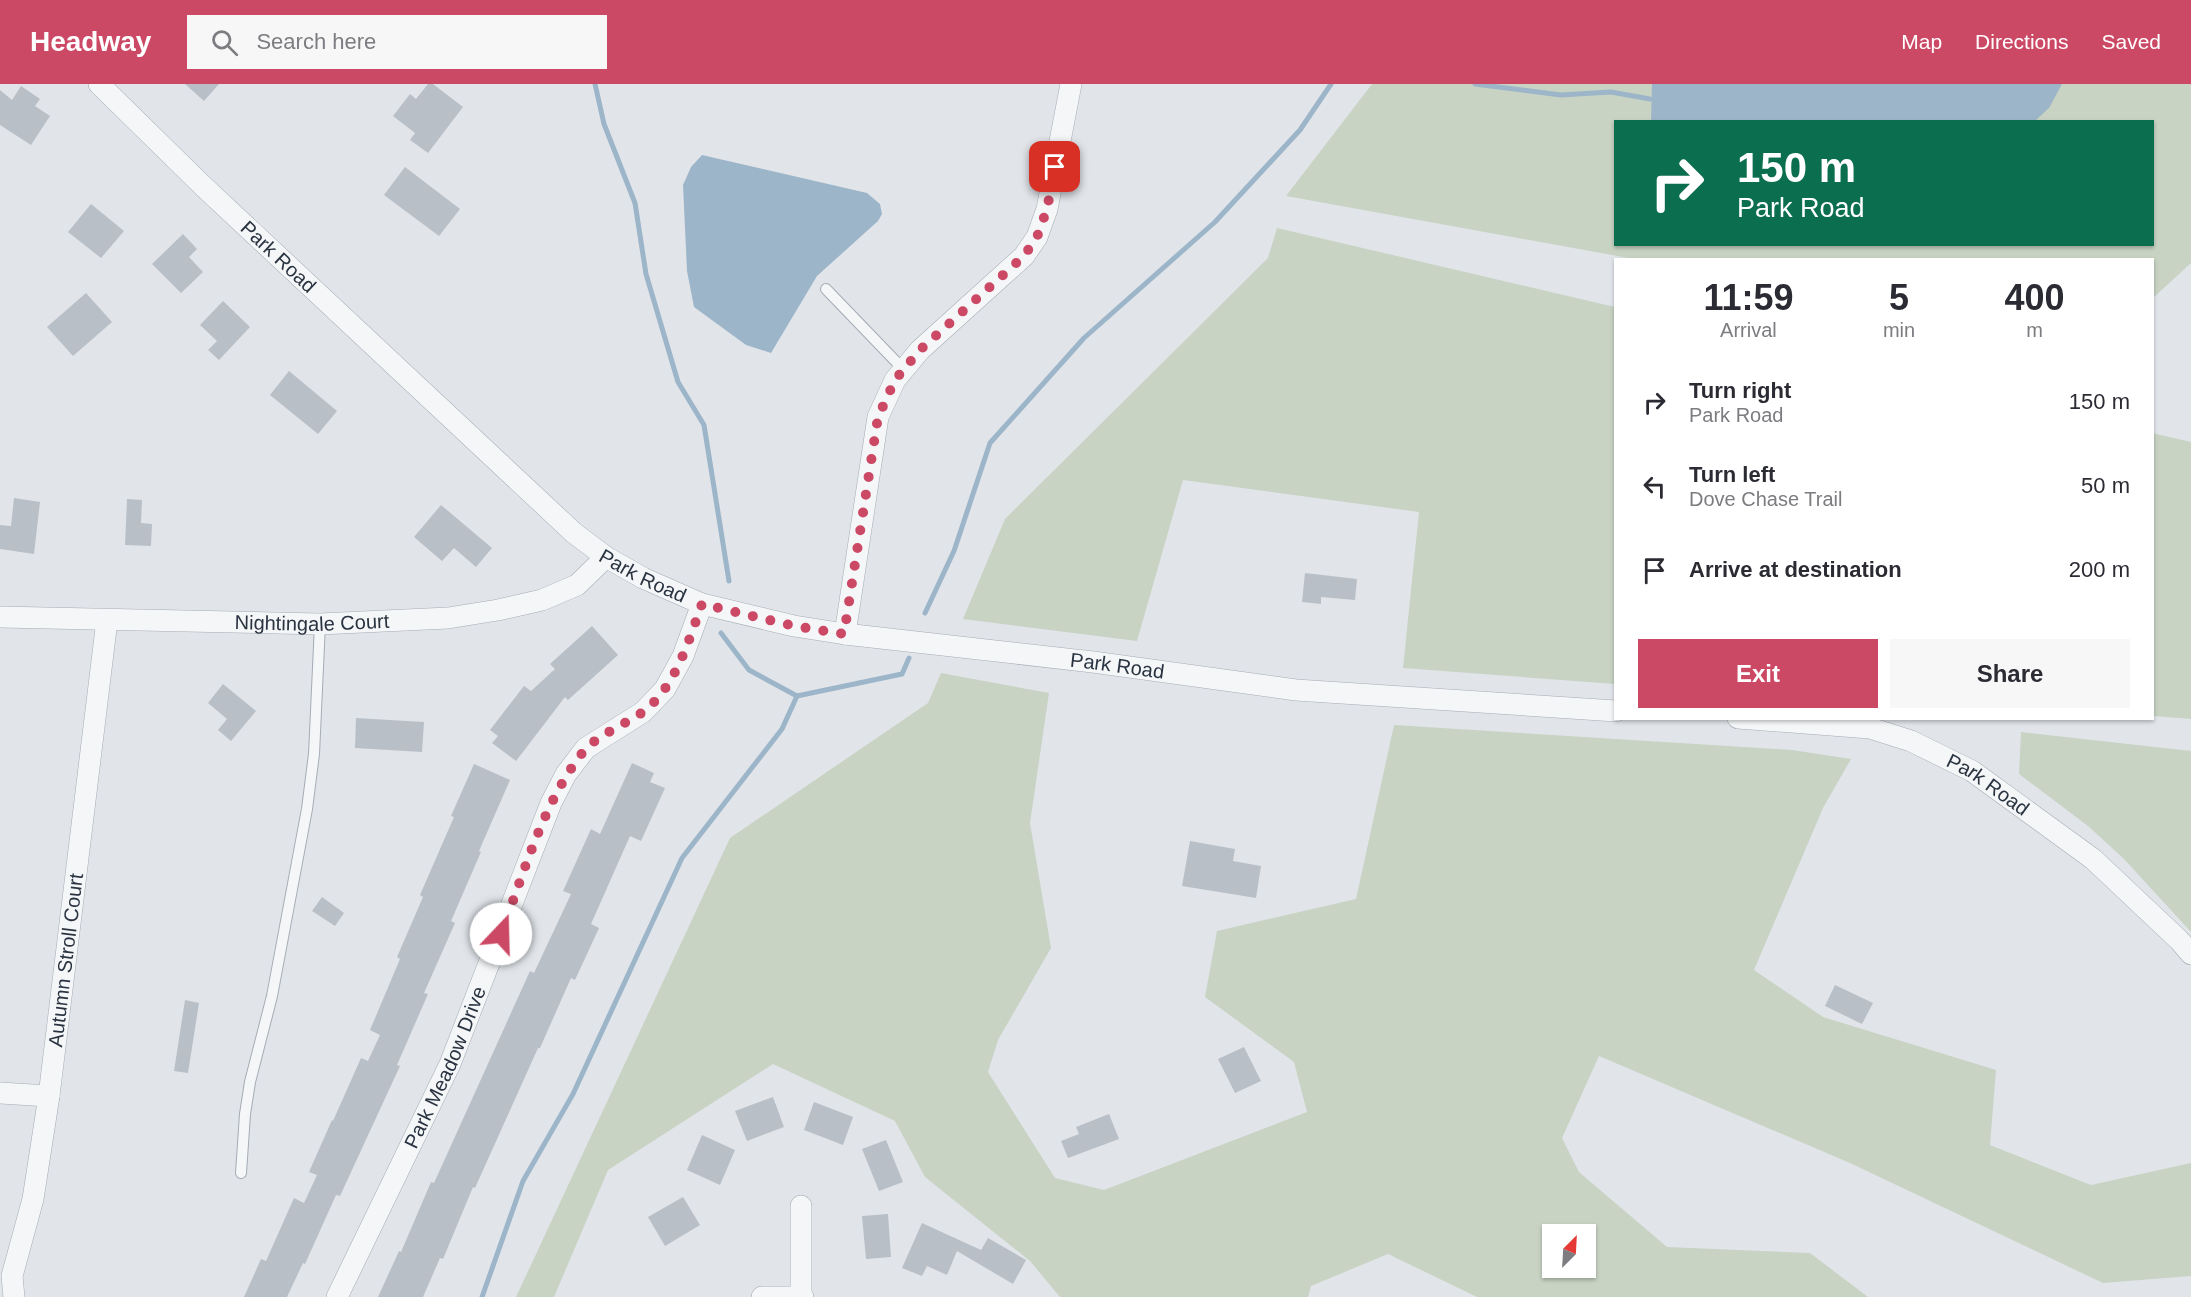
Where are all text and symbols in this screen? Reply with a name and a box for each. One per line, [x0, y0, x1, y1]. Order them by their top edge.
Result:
search box [187, 15, 607, 69]
text: Headway [30, 26, 151, 57]
icon: search [208, 26, 241, 59]
text: Search here [256, 29, 376, 54]
text: Map [1901, 30, 1942, 53]
text: Directions [1975, 30, 2068, 53]
text: Saved [2101, 30, 2161, 53]
pin [1029, 141, 1080, 192]
icon: right [1638, 144, 1716, 222]
text: 150 m [1737, 144, 1856, 191]
icon: arrive [1038, 150, 1071, 183]
text: Park Road [1737, 193, 1865, 223]
street label: Park Road [236, 216, 320, 297]
text: 11:59 [1703, 277, 1793, 318]
text: 5 [1889, 277, 1909, 318]
text: 400 [2005, 277, 2065, 318]
text: Arrival [1720, 319, 1777, 341]
text: min [1883, 319, 1915, 341]
text: m [2026, 319, 2043, 341]
text: Turn right [1689, 378, 1791, 403]
icon: right [1638, 386, 1671, 419]
text: 150 m [2069, 389, 2130, 414]
text: Park Road [1689, 404, 1784, 426]
text: Turn left [1689, 462, 1775, 487]
icon: left [1638, 470, 1671, 503]
text: 50 m [2081, 473, 2130, 498]
text: Dove Chase Trail [1689, 488, 1842, 510]
street label: Park Road [595, 545, 690, 607]
icon: arrive [1638, 554, 1671, 587]
text: Arrive at destination [1689, 557, 1902, 582]
text: 200 m [2069, 557, 2130, 582]
street label: Nightingale Court [234, 610, 390, 635]
button: Exit [1638, 639, 1878, 708]
button: Share [1890, 639, 2130, 708]
street label: Park Road [1069, 649, 1166, 683]
street label: Park Road [1943, 749, 2033, 820]
street label: Autumn Stroll Court [44, 872, 87, 1048]
position arrow [469, 902, 533, 966]
street label: Park Meadow Drive [400, 983, 490, 1152]
north arrow [1542, 1224, 1596, 1278]
map controls [1542, 1224, 1596, 1278]

